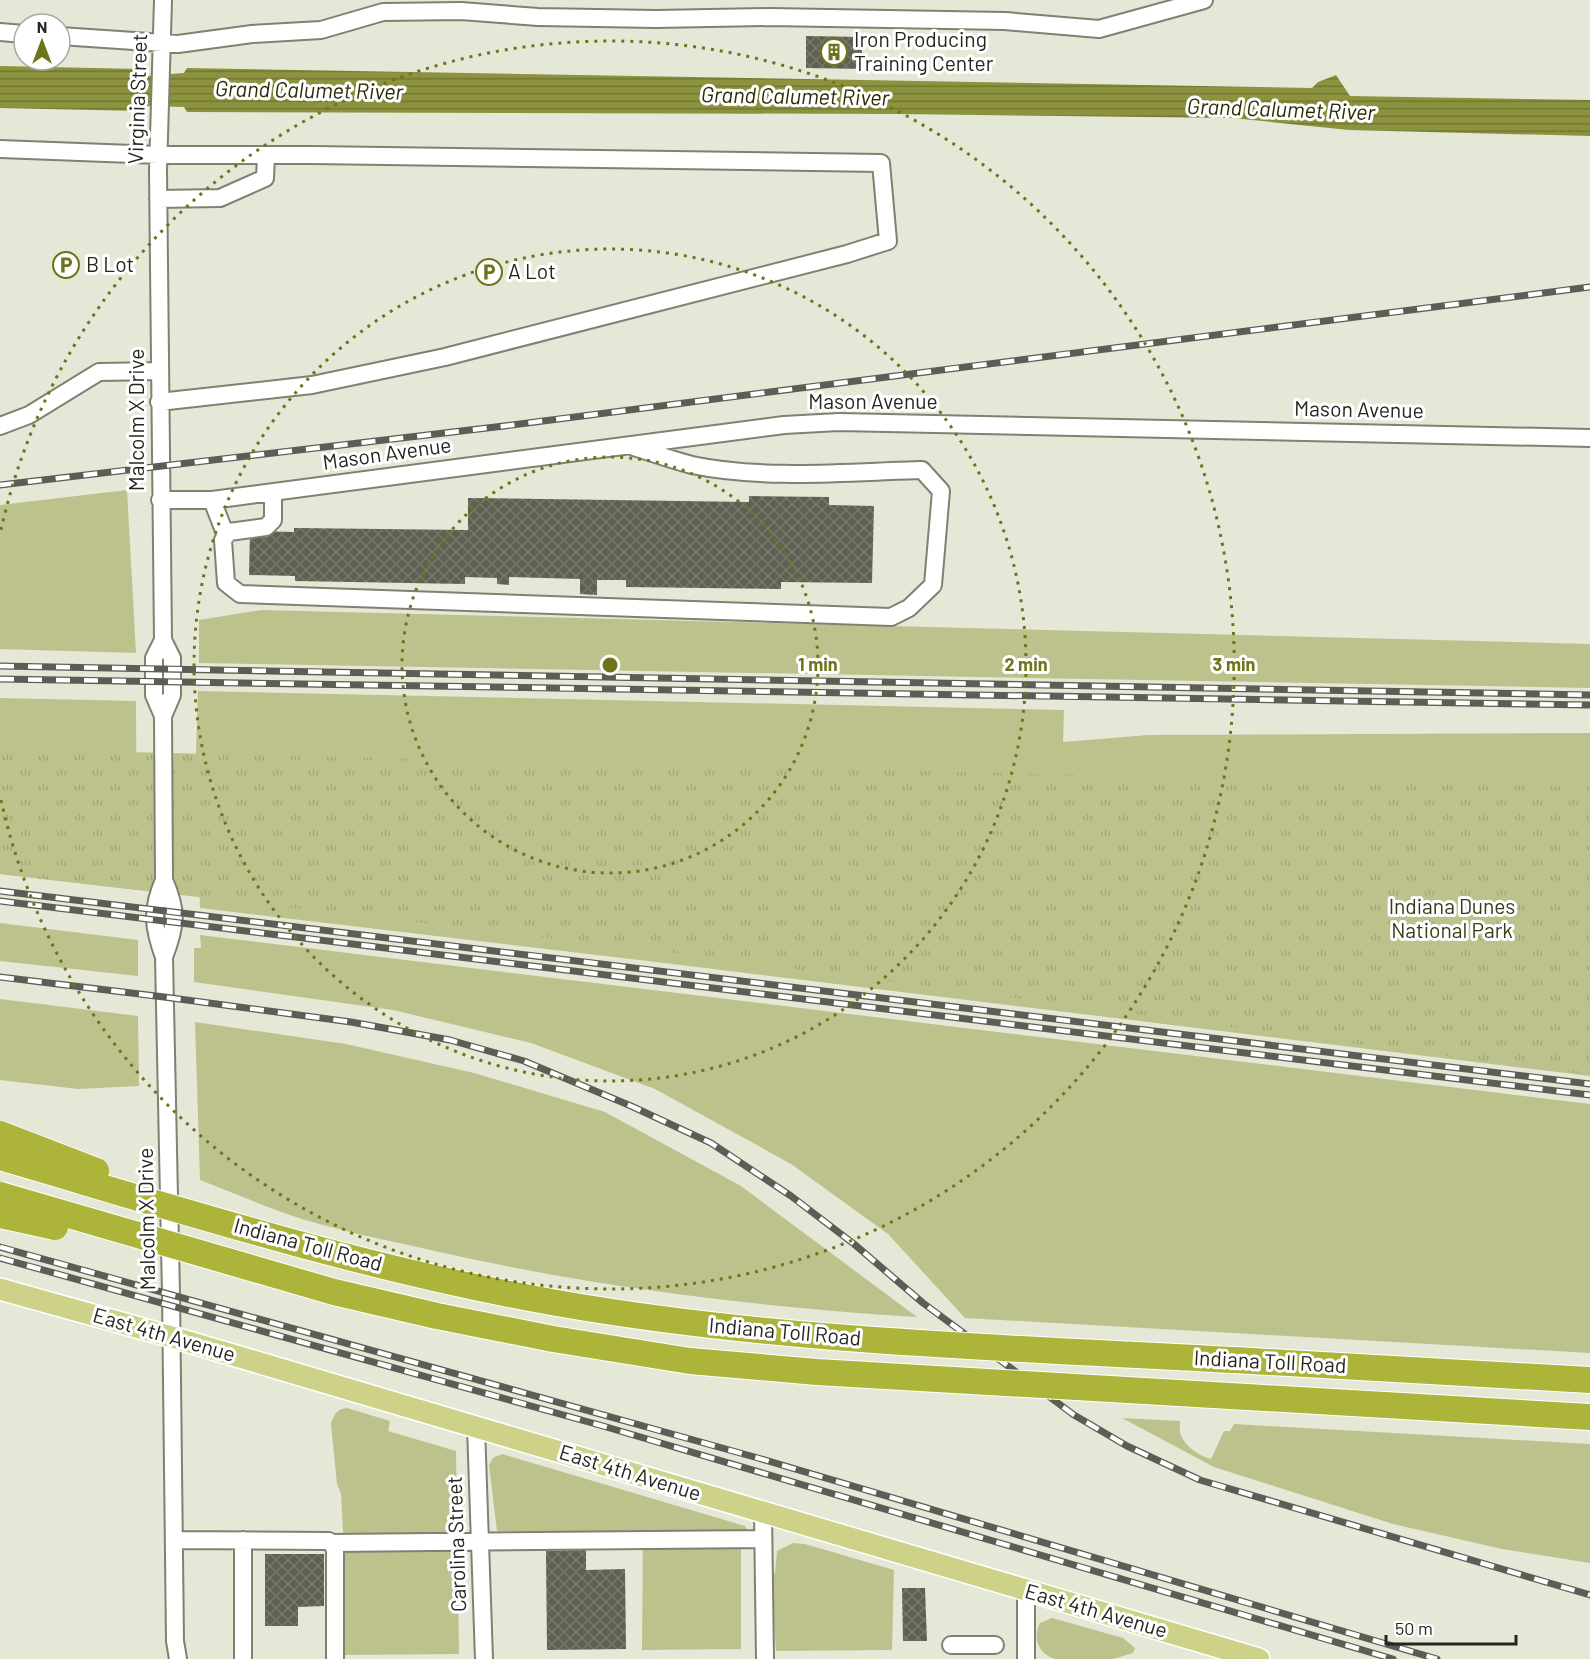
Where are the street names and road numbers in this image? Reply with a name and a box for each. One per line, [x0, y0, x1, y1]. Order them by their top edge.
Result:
street label: Virginia Street [122, 33, 151, 165]
street label: Malcolm X Drive [123, 349, 148, 491]
street label: Mason Avenue [808, 388, 938, 413]
street label: Mason Avenue [1294, 395, 1424, 422]
street label: Mason Avenue [321, 431, 453, 474]
street label: Malcolm X Drive [132, 1147, 159, 1291]
street label: Indiana Toll Road [231, 1212, 385, 1275]
street label: East 4th Avenue [90, 1301, 238, 1366]
street label: Indiana Toll Road [708, 1311, 862, 1350]
street label: Indiana Toll Road [1193, 1344, 1347, 1377]
street label: East 4th Avenue [557, 1438, 704, 1505]
street label: Carolina Street [441, 1476, 470, 1612]
street label: East 4th Avenue [1022, 1577, 1170, 1642]

